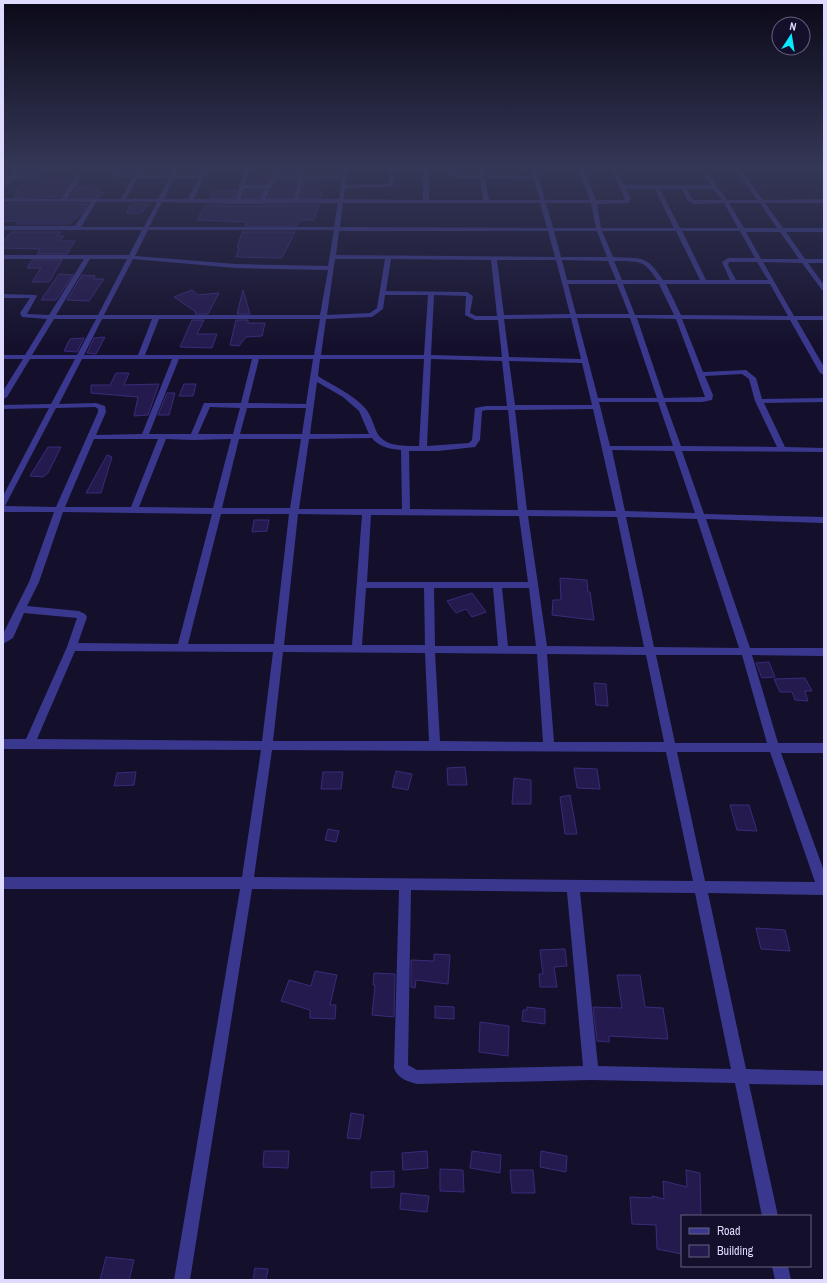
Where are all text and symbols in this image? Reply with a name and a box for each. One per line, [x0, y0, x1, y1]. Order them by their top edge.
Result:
north arrow [771, 16, 811, 56]
text: N [788, 19, 798, 34]
legend [681, 1215, 811, 1267]
text: Road [717, 1223, 741, 1239]
text: Building [717, 1243, 754, 1259]

